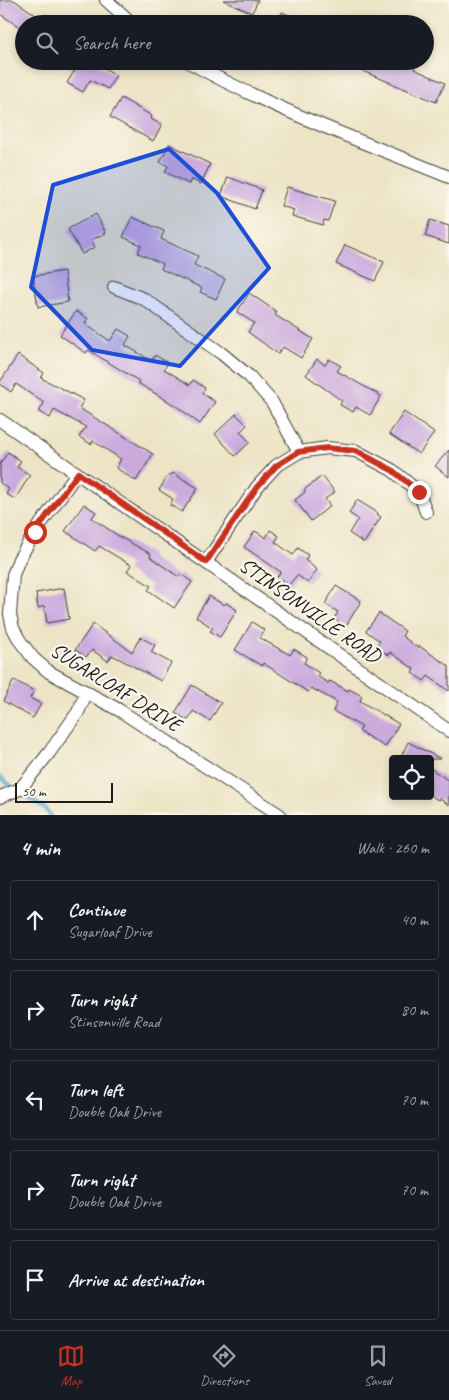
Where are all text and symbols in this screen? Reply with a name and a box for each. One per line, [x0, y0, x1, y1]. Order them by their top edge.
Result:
search box [15, 15, 434, 70]
icon: search [33, 29, 61, 57]
text: Search here [73, 31, 150, 55]
route end [408, 481, 431, 504]
route start [24, 521, 47, 544]
street label: STINSONVILLE ROAD [234, 551, 387, 670]
street label: SUGARLOAF DRIVE [46, 636, 188, 739]
map controls [389, 755, 434, 800]
button: locate [389, 755, 434, 800]
scale bar [15, 780, 112, 803]
text: 50 m [22, 783, 46, 800]
text: 4 min [20, 835, 60, 861]
text: Walk · 260 m [357, 838, 429, 858]
text: Continue [68, 898, 125, 922]
icon: ahead [21, 906, 49, 934]
text: 40 m [401, 910, 428, 930]
text: Sugarloaf Drive [68, 922, 152, 942]
text: Turn right [68, 988, 135, 1012]
icon: right [21, 996, 49, 1024]
text: 80 m [401, 1000, 428, 1020]
text: Stinsonville Road [68, 1012, 160, 1032]
text: Turn left [68, 1078, 123, 1102]
icon: left [21, 1086, 49, 1114]
text: 70 m [401, 1090, 428, 1110]
text: Double Oak Drive [68, 1102, 161, 1122]
text: Turn right [68, 1168, 135, 1192]
icon: right [21, 1176, 49, 1204]
text: 70 m [401, 1180, 428, 1200]
text: Double Oak Drive [68, 1192, 161, 1212]
icon: arrive [21, 1266, 49, 1294]
text: Arrive at destination [68, 1268, 204, 1292]
tab: Map [57, 1342, 85, 1389]
tab: Directions [200, 1342, 249, 1389]
tab: Saved [364, 1342, 392, 1389]

